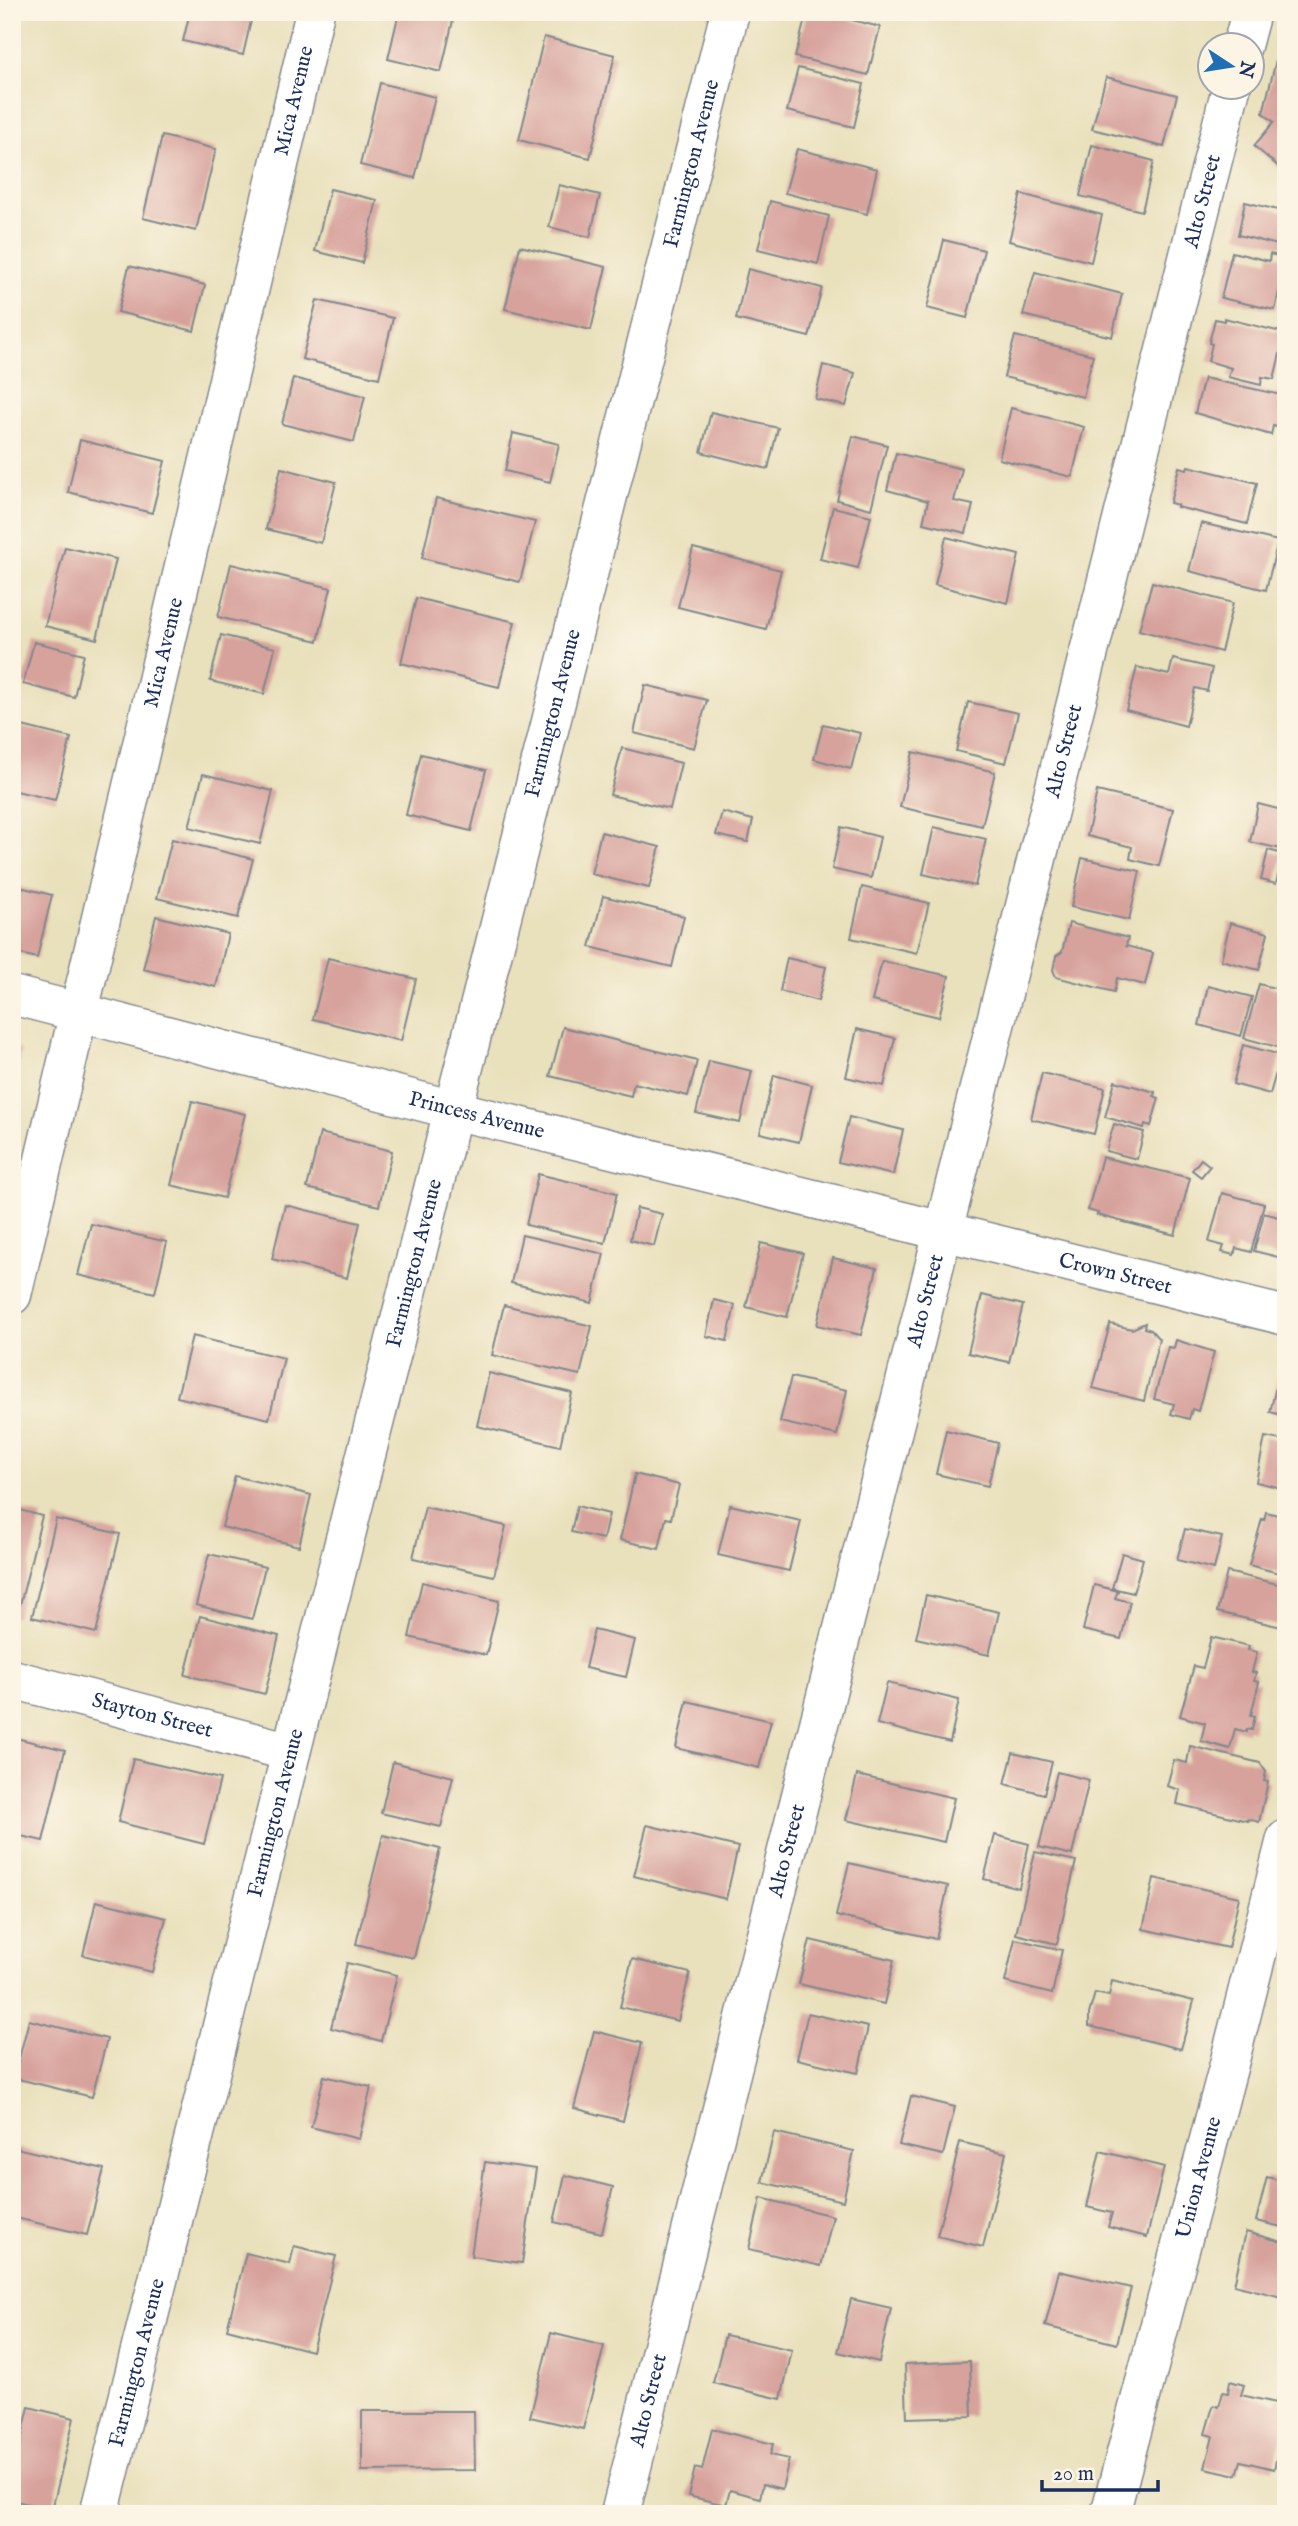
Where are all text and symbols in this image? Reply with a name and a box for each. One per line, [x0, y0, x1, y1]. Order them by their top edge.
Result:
north arrow [1196, 32, 1266, 102]
street label: Mica Avenue [268, 43, 320, 159]
text: N [1232, 58, 1259, 80]
street label: Farmington Avenue [658, 76, 726, 251]
street label: Alto Street [1178, 152, 1227, 252]
street label: Mica Avenue [138, 595, 190, 710]
street label: Farmington Avenue [519, 626, 587, 800]
street label: Alto Street [1039, 702, 1089, 802]
street label: Princess Avenue [406, 1085, 548, 1145]
street label: Farmington Avenue [380, 1176, 449, 1350]
street label: Crown Street [1056, 1247, 1175, 1301]
street label: Alto Street [901, 1251, 950, 1351]
street label: Stayton Street [89, 1687, 216, 1744]
street label: Farmington Avenue [242, 1726, 310, 1900]
street label: Alto Street [762, 1801, 812, 1901]
street label: Union Avenue [1170, 2113, 1228, 2242]
street label: Farmington Avenue [103, 2275, 171, 2450]
street label: Alto Street [624, 2351, 673, 2451]
scale bar [1042, 2449, 1158, 2493]
text: 20 m [1053, 2461, 1094, 2488]

